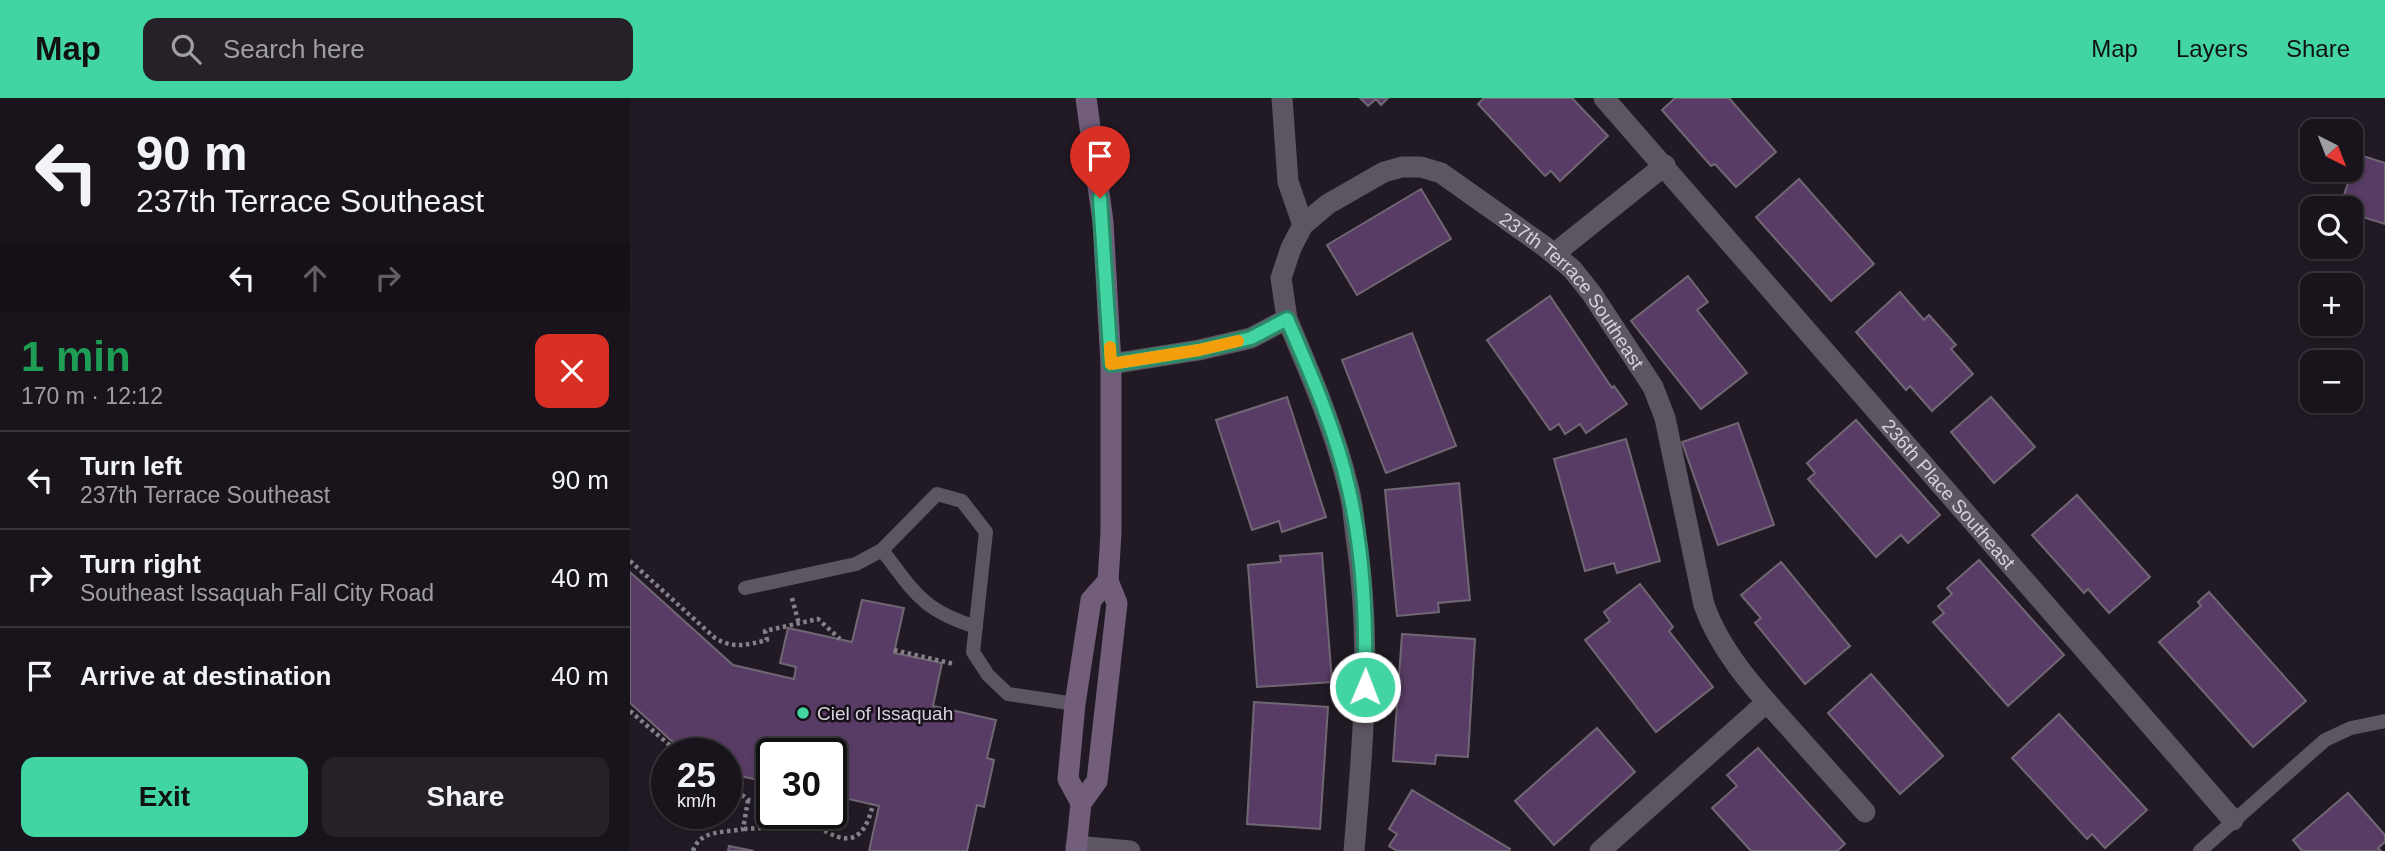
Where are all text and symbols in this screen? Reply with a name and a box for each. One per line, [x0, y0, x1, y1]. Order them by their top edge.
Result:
search box [143, 18, 633, 81]
text: Map [35, 30, 101, 67]
icon: search [167, 30, 205, 68]
text: Search here [223, 34, 365, 64]
text: Map [2091, 35, 2138, 62]
text: Layers [2176, 35, 2248, 62]
text: Share [2286, 35, 2350, 62]
north arrow [2300, 119, 2362, 182]
map controls [2300, 119, 2363, 413]
icon: left [21, 126, 112, 217]
text: 90 m [136, 126, 248, 180]
pin [1070, 126, 1130, 198]
icon: arrive [1081, 137, 1119, 175]
text: 237th Terrace Southeast [136, 183, 484, 219]
button: search [2300, 196, 2363, 259]
street label: 237th Terrace Southeast [1496, 208, 1648, 373]
icon: left [223, 259, 261, 297]
icon: ahead [296, 259, 334, 297]
icon: right [369, 259, 407, 297]
button: + [2300, 273, 2363, 336]
text: 1 min [21, 333, 131, 380]
button: close [535, 334, 609, 408]
button: − [2300, 350, 2363, 413]
text: 170 m · 12:12 [21, 383, 163, 409]
street label: 236th Place Southeast [1878, 415, 2020, 574]
text: Turn left [80, 451, 182, 481]
icon: left [21, 461, 59, 499]
text: 90 m [551, 465, 609, 495]
text: 237th Terrace Southeast [80, 482, 330, 508]
text: Turn right [80, 549, 201, 579]
icon: right [21, 559, 59, 597]
text: 40 m [551, 563, 609, 593]
text: Southeast Issaquah Fall City Road [80, 580, 434, 606]
position arrow [1328, 650, 1402, 724]
icon: arrive [21, 657, 59, 695]
text: Arrive at destination [80, 661, 331, 691]
text: 40 m [551, 661, 609, 691]
place label: Ciel of Issaquah [817, 703, 953, 724]
marker: Ciel of Issaquah [795, 705, 811, 721]
speed limit sign: 30 [756, 738, 847, 829]
text: 25 [677, 755, 716, 794]
button: Exit [21, 757, 308, 837]
button: Share [322, 757, 609, 837]
text: km/h [677, 791, 716, 811]

